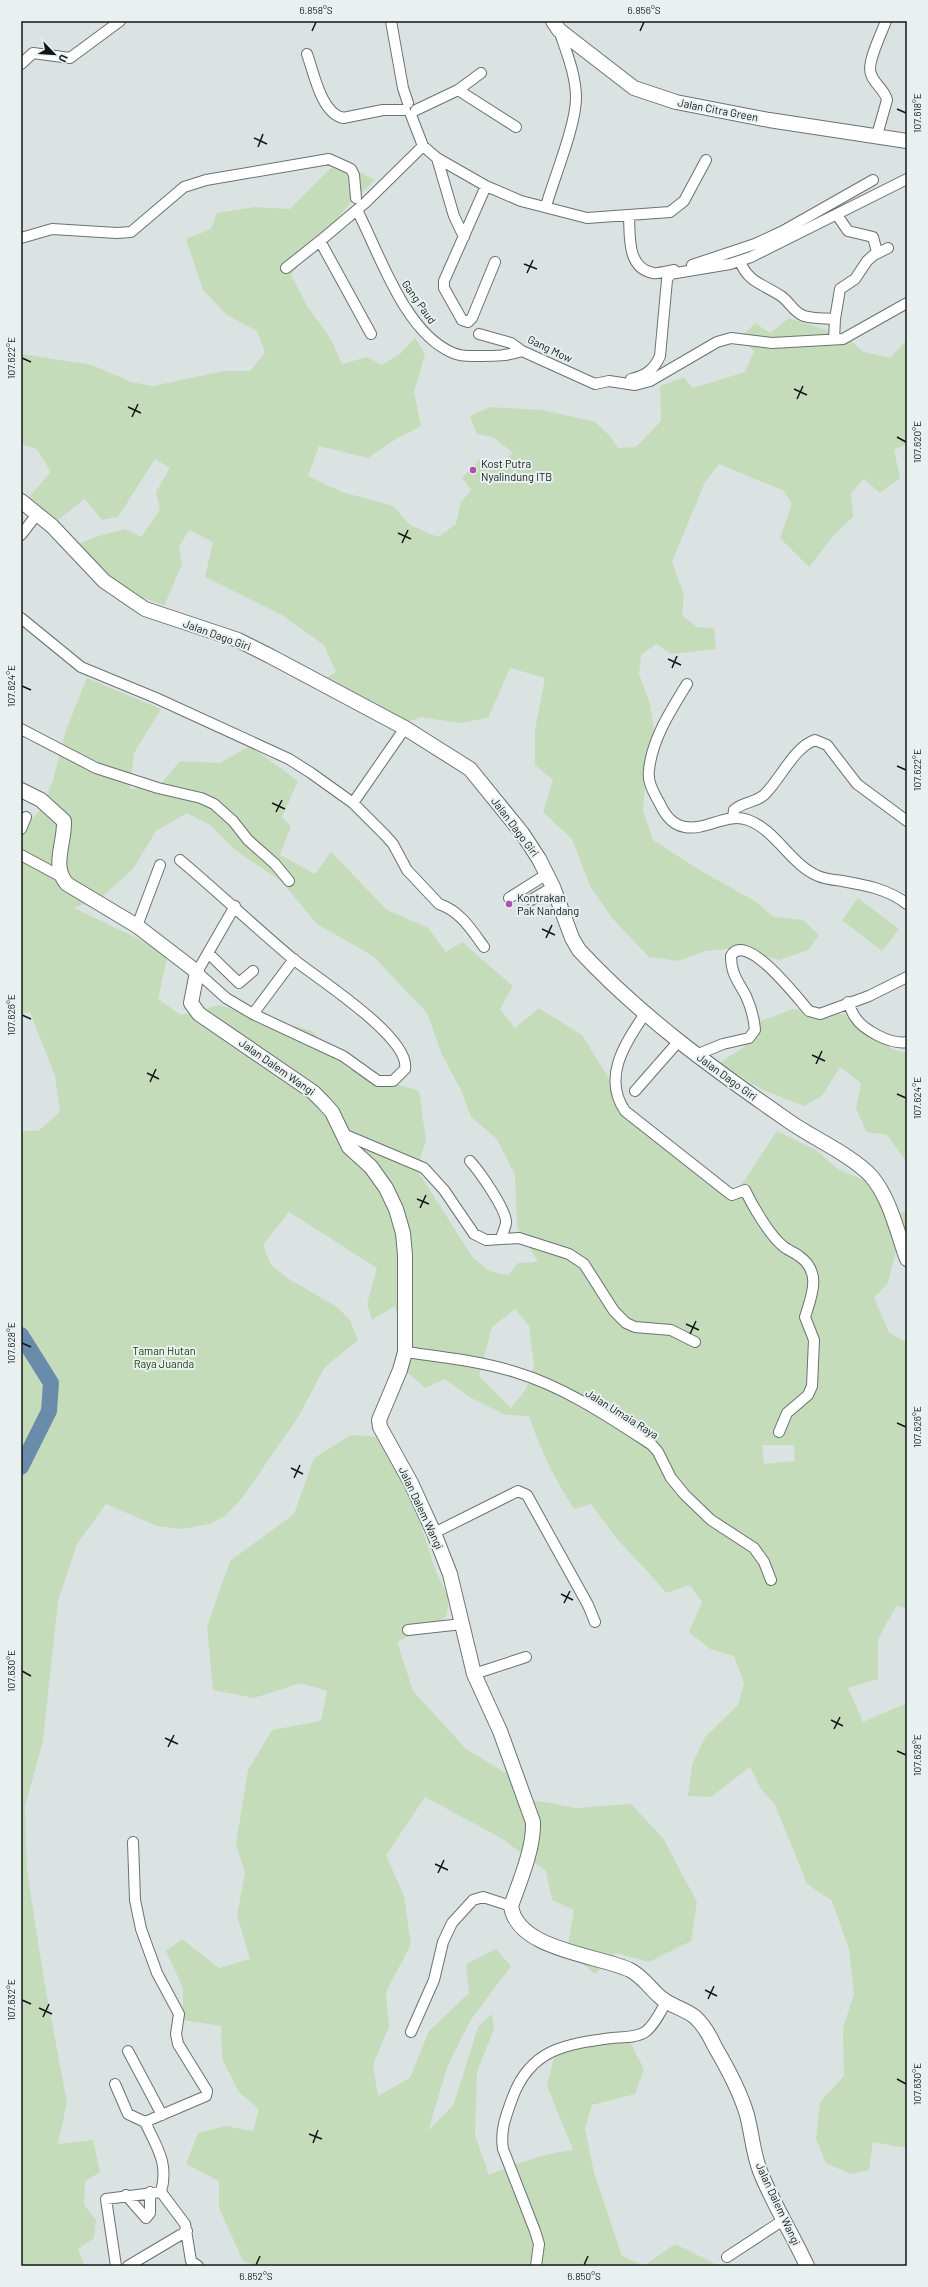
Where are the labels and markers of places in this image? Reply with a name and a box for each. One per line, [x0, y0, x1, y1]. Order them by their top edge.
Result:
place label: Kost Putra Nyalindung ITB [481, 457, 552, 483]
marker: Kost Putra Nyalindung ITB [468, 465, 478, 475]
place label: Kontrakan Pak Nandang [517, 891, 579, 917]
marker: Kontrakan Pak Nandang [504, 899, 514, 909]

